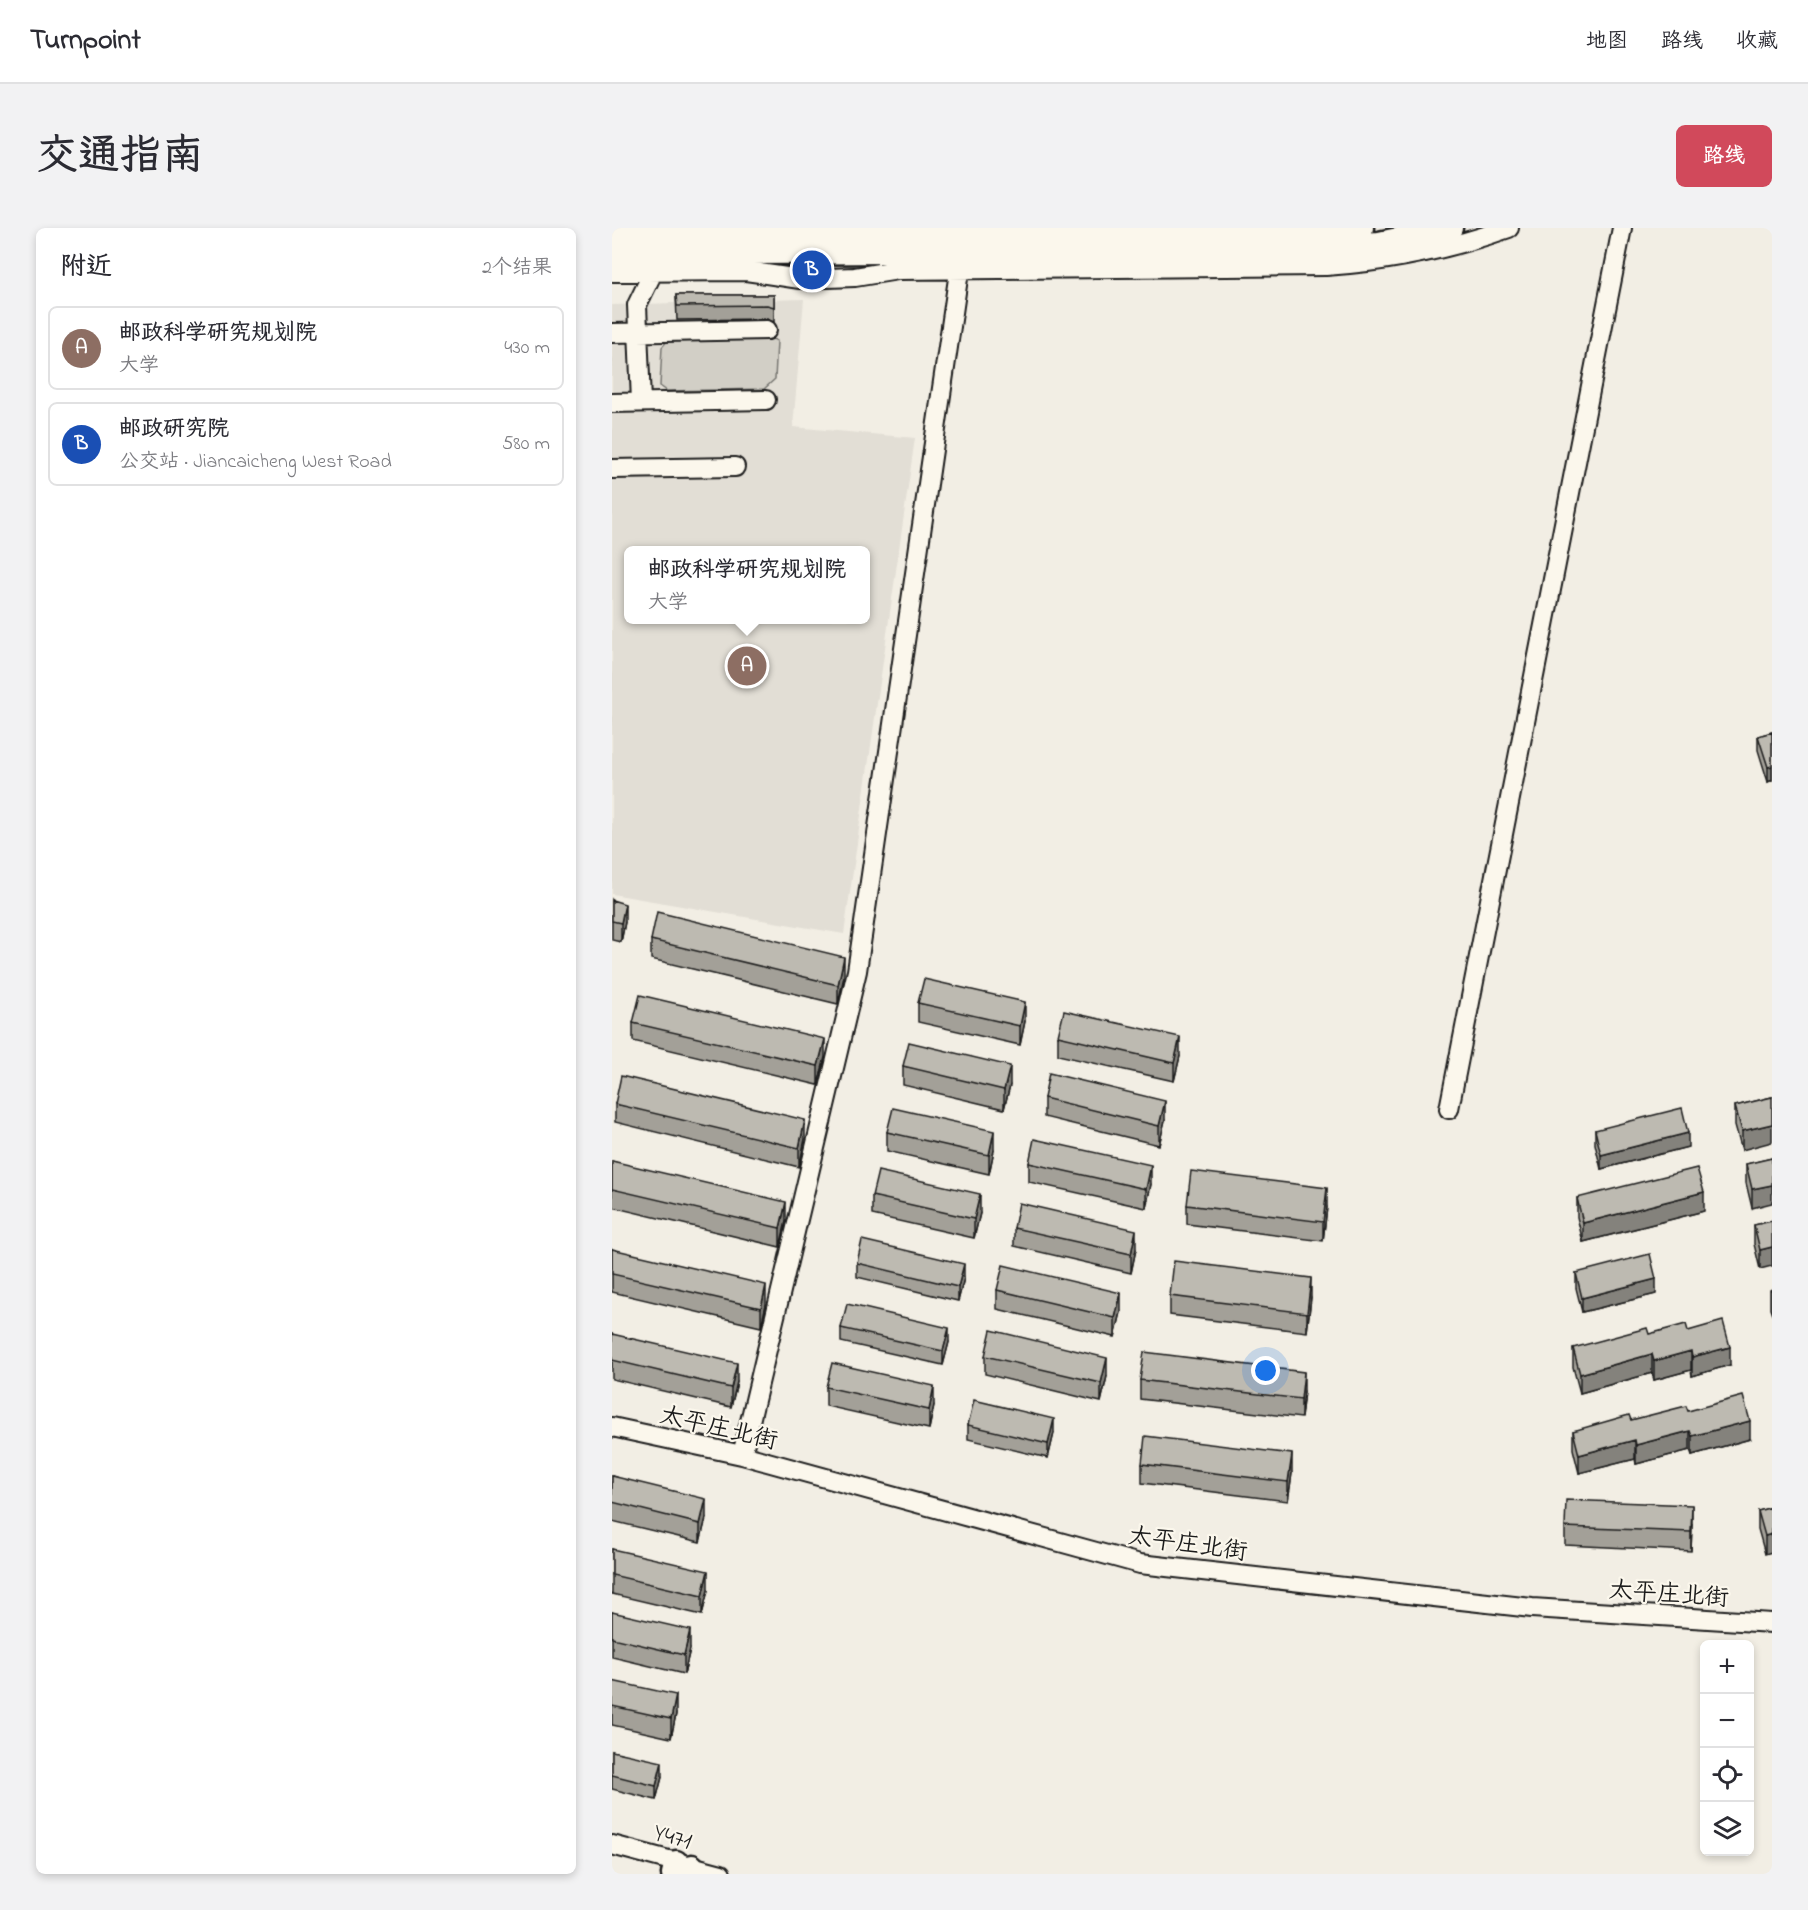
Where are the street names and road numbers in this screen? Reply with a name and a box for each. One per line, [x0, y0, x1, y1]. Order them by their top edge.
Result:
street label: 太平庄北街 [656, 1399, 781, 1460]
street label: 太平庄北街 [1126, 1520, 1250, 1571]
street label: 太平庄北街 [1608, 1574, 1730, 1617]
street label: Y471 [649, 1817, 696, 1860]

